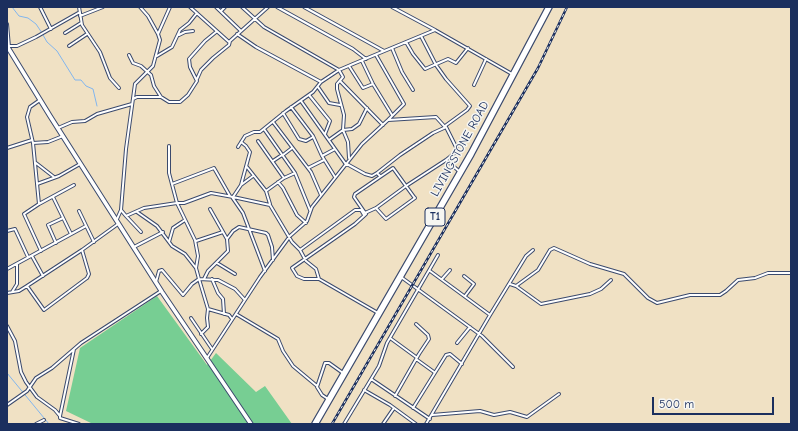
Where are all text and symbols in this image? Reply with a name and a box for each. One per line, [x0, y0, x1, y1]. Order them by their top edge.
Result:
street label: LIVINGSTONE ROAD [428, 99, 492, 199]
road number: T1 [425, 208, 445, 226]
scale bar [654, 389, 776, 415]
text: 500 m [659, 397, 694, 411]

